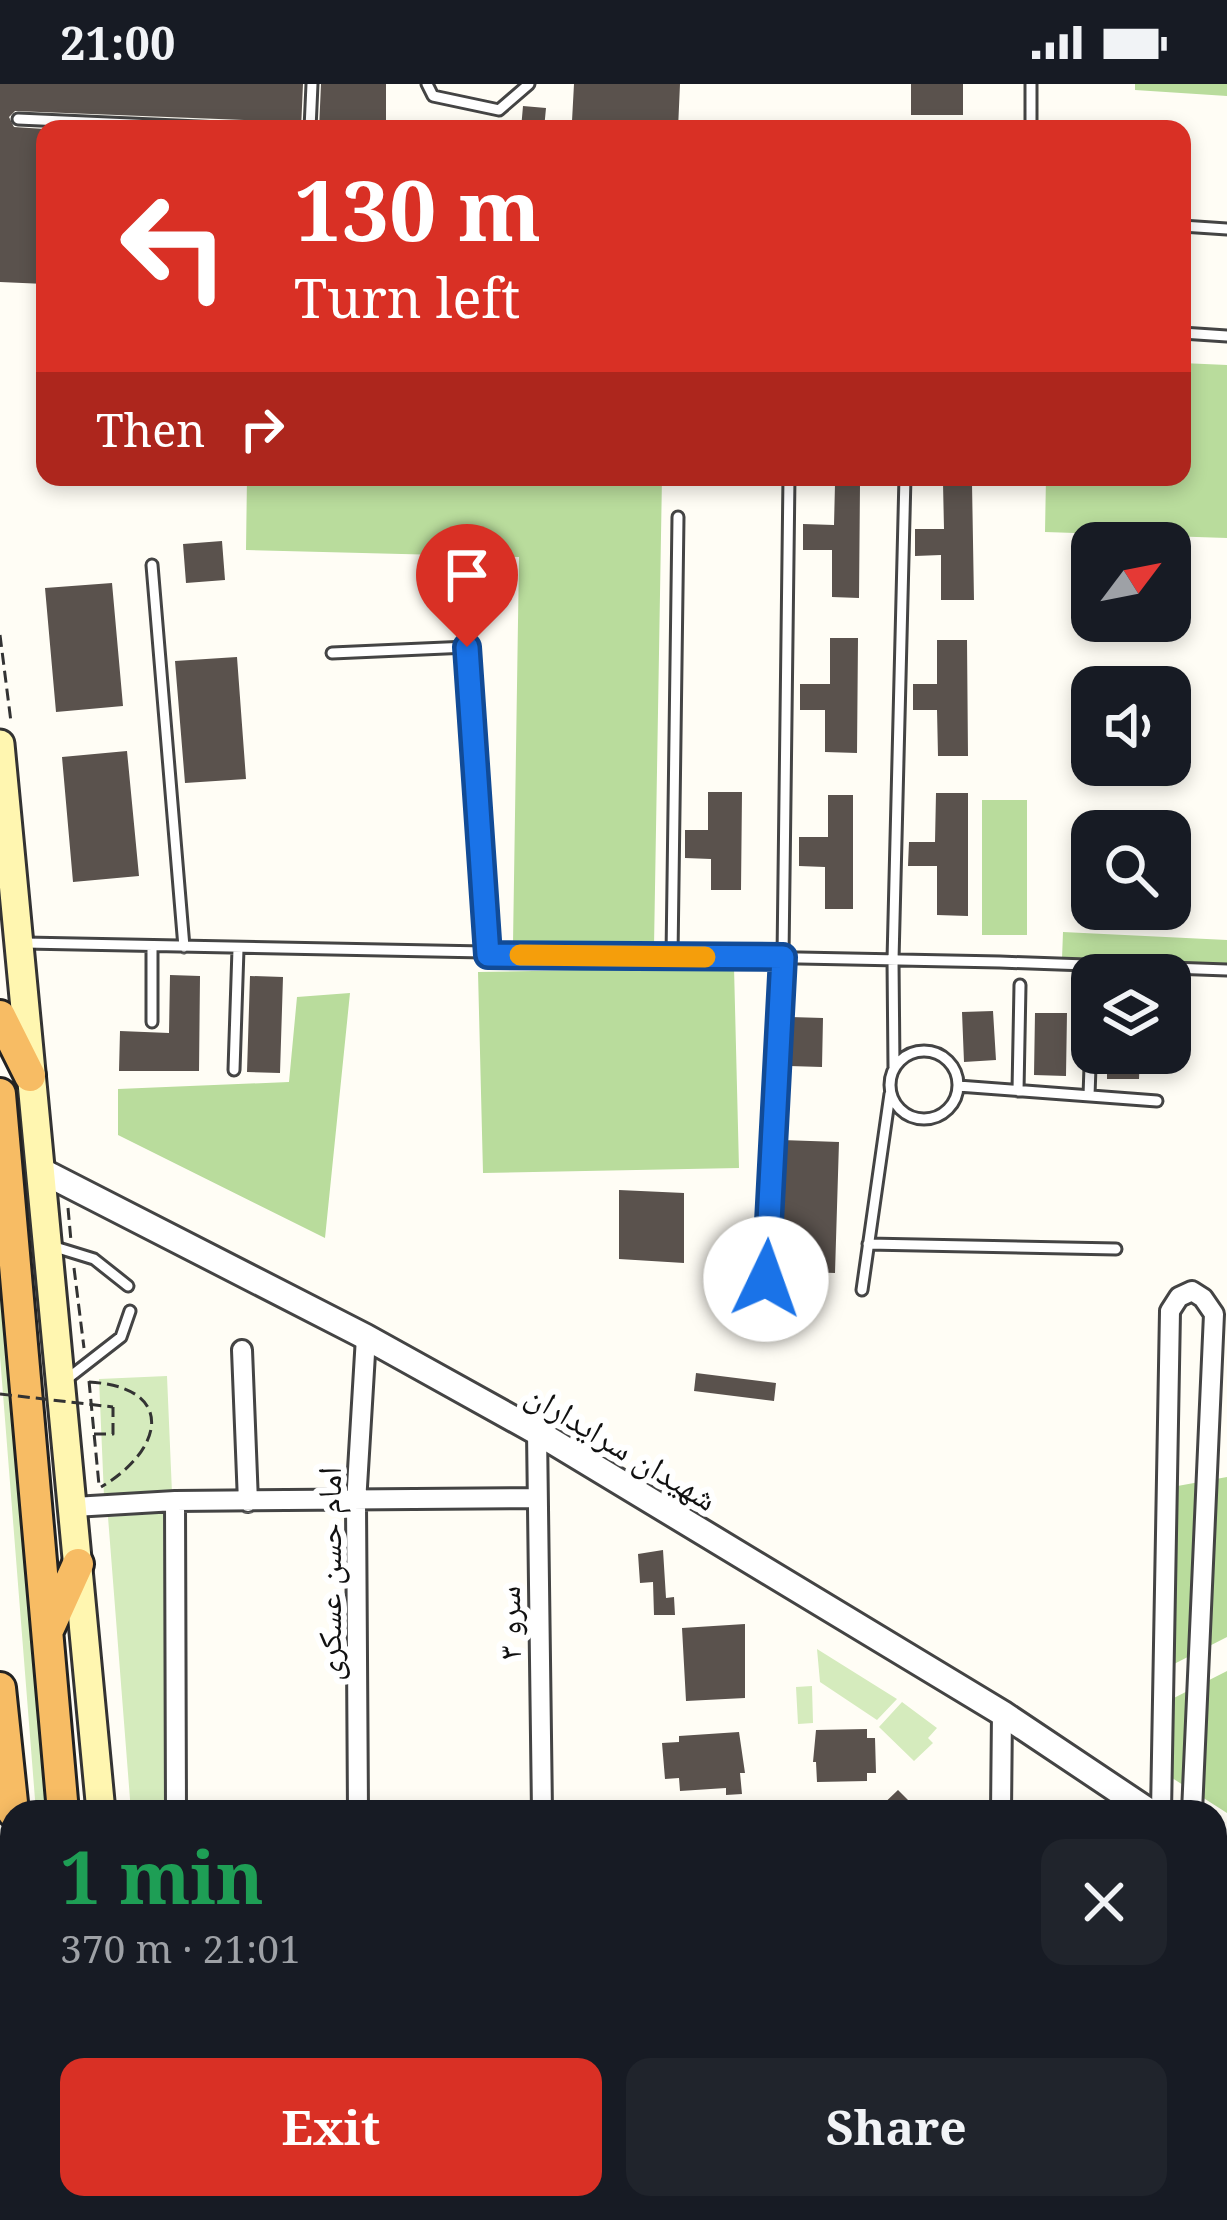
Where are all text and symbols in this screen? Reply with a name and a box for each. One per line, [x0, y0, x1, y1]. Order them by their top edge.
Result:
text: 21:00 [60, 12, 175, 73]
text: 130 m [294, 151, 541, 266]
icon: left [96, 168, 252, 324]
text: Turn left [294, 260, 520, 334]
icon: right [229, 396, 295, 462]
text: Then [96, 399, 205, 460]
north arrow [1071, 522, 1191, 642]
map controls [1071, 522, 1191, 1074]
pin [416, 524, 518, 647]
icon: arrive [434, 542, 500, 608]
button: sound [1071, 666, 1191, 786]
button: search [1071, 810, 1191, 930]
button: layers [1071, 954, 1191, 1074]
position arrow [703, 1216, 829, 1342]
street label: شهیدان سرایداران [518, 1371, 726, 1521]
street label: امام حسن عسکری [306, 1467, 351, 1681]
street label: سرو ۳ [485, 1586, 531, 1660]
text: 1 min [60, 1827, 264, 1925]
button: close [1041, 1839, 1167, 1965]
text: 370 m · 21:01 [60, 1921, 301, 1974]
button: Exit [60, 2058, 602, 2196]
button: Share [626, 2058, 1167, 2196]

